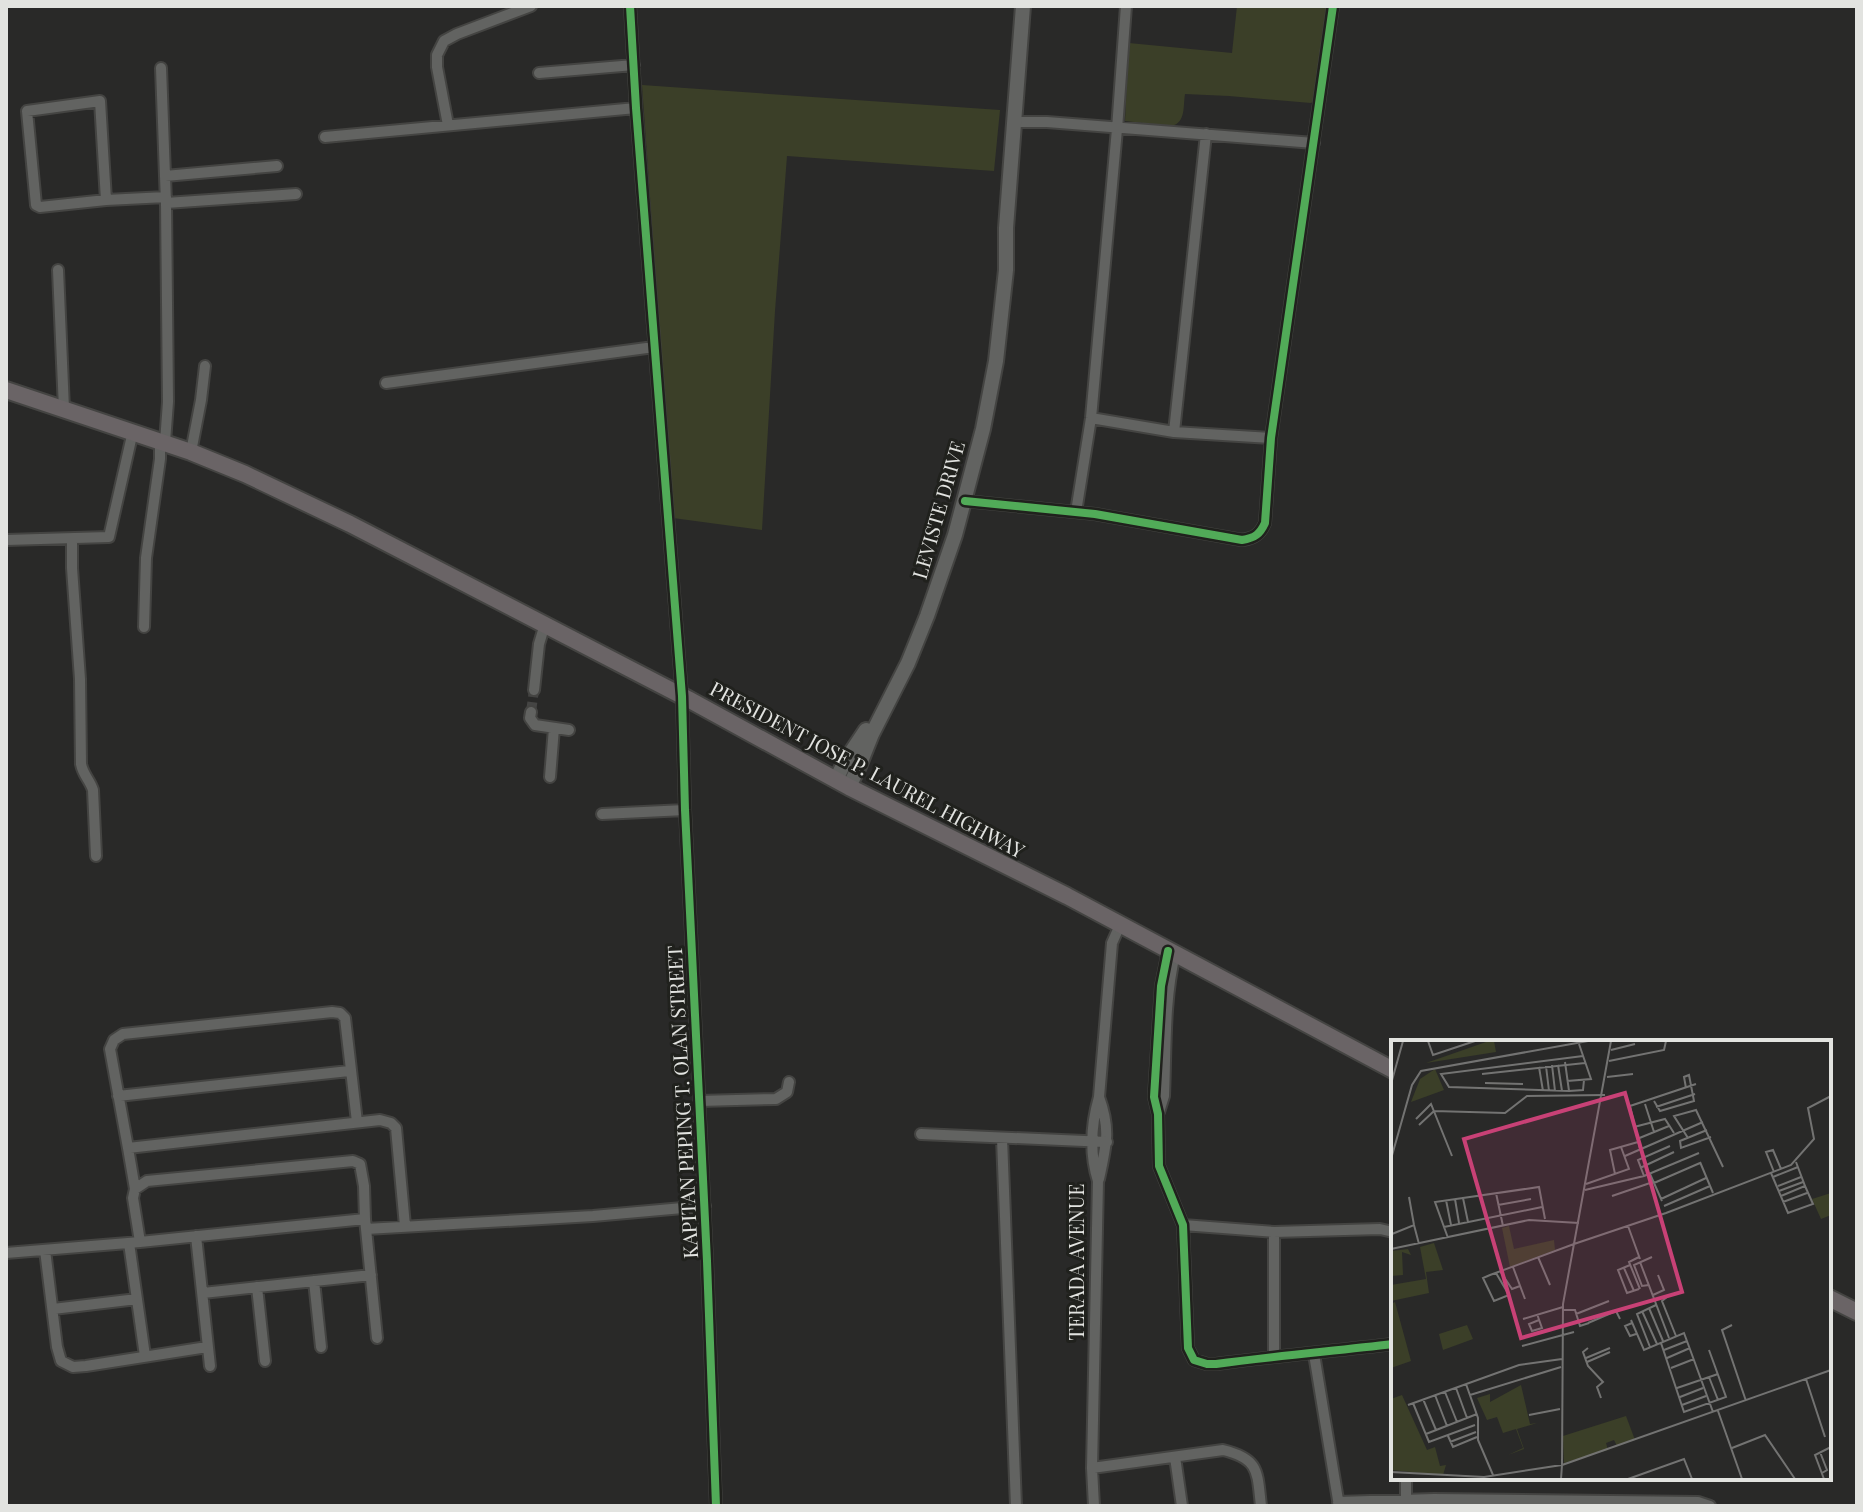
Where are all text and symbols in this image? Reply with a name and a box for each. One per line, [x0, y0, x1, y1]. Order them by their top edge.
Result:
street label: LEVISTE DRIVE [905, 437, 970, 582]
street label: PRESIDENT JOSE P. LAUREL HIGHWAY [706, 674, 1030, 863]
street label: KAPITAN PEPING T. OLAN STREET [660, 945, 703, 1259]
inset map [1391, 1040, 1831, 1480]
street label: TERADA AVENUE [1062, 1183, 1089, 1341]

